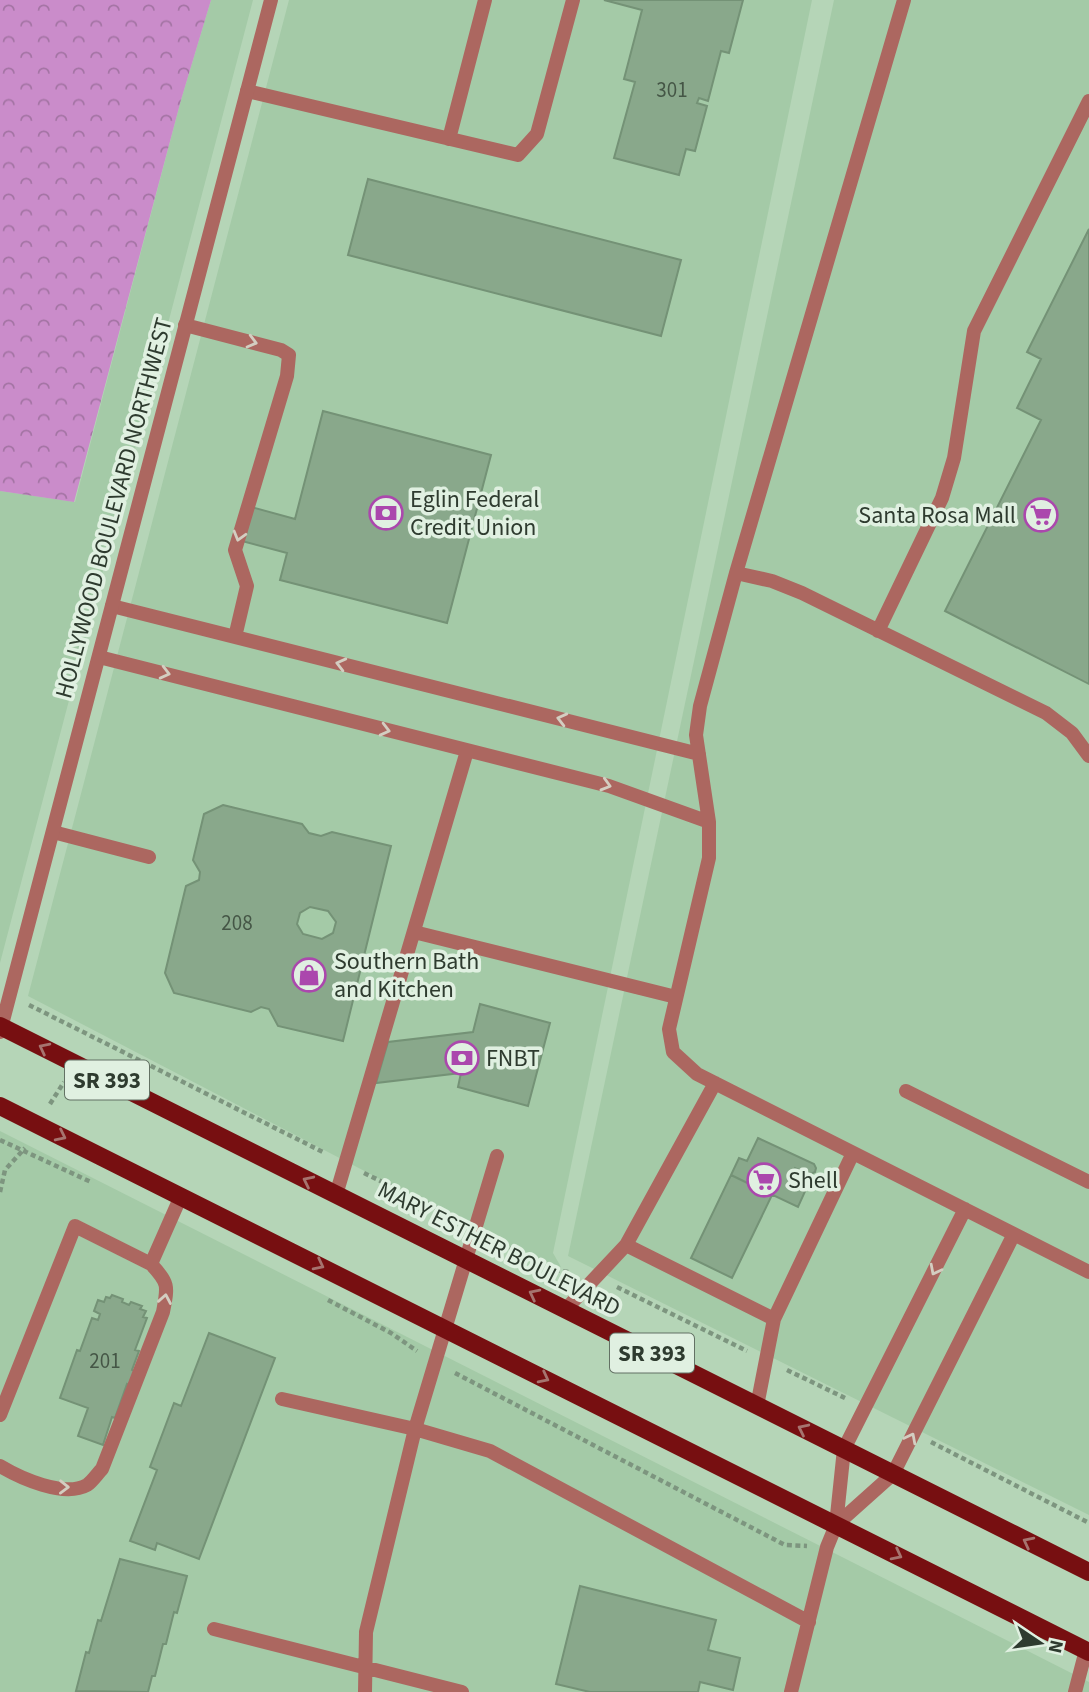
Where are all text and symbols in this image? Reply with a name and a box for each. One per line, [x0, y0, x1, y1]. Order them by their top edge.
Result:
house number: 301 [656, 75, 688, 105]
street label: HOLLYWOOD BOULEVARD NORTHWEST [46, 314, 182, 702]
one-way arrow [245, 334, 257, 348]
place label: Eglin Federal Credit Union [410, 482, 539, 545]
bank icon: Eglin Federal Credit Union [367, 494, 405, 532]
supermarket icon: Santa Rosa Mall [1022, 496, 1060, 534]
place label: Santa Rosa Mall [858, 498, 1016, 533]
one-way arrow [233, 529, 248, 541]
one-way arrow [335, 658, 347, 672]
one-way arrow [159, 665, 171, 679]
one-way arrow [556, 713, 568, 727]
one-way arrow [379, 722, 391, 736]
one-way arrow [600, 777, 612, 792]
house number: 208 [221, 908, 253, 938]
place label: Southern Bath and Kitchen [334, 944, 479, 1007]
shop icon: Southern Bath and Kitchen [290, 956, 328, 994]
bank icon: FNBT [443, 1039, 481, 1077]
place label: FNBT [486, 1041, 540, 1076]
one-way arrow [39, 1043, 51, 1057]
road number: SR 393 [65, 1060, 149, 1100]
one-way arrow [54, 1128, 66, 1142]
supermarket icon: Shell [745, 1161, 783, 1199]
place label: Shell [788, 1163, 838, 1198]
street label: MARY ESTHER BOULEVARD [372, 1173, 626, 1325]
one-way arrow [303, 1176, 315, 1190]
one-way arrow [312, 1256, 324, 1270]
one-way arrow [929, 1263, 943, 1275]
one-way arrow [529, 1289, 541, 1303]
one-way arrow [157, 1293, 172, 1305]
road number: SR 393 [610, 1334, 694, 1372]
house number: 201 [89, 1346, 121, 1376]
one-way arrow [537, 1369, 549, 1383]
one-way arrow [798, 1423, 810, 1437]
one-way arrow [903, 1433, 917, 1445]
one-way arrow [59, 1479, 70, 1495]
one-way arrow [1023, 1536, 1035, 1550]
one-way arrow [890, 1547, 902, 1561]
north arrow [1005, 1608, 1075, 1678]
text: N [1041, 1637, 1070, 1656]

